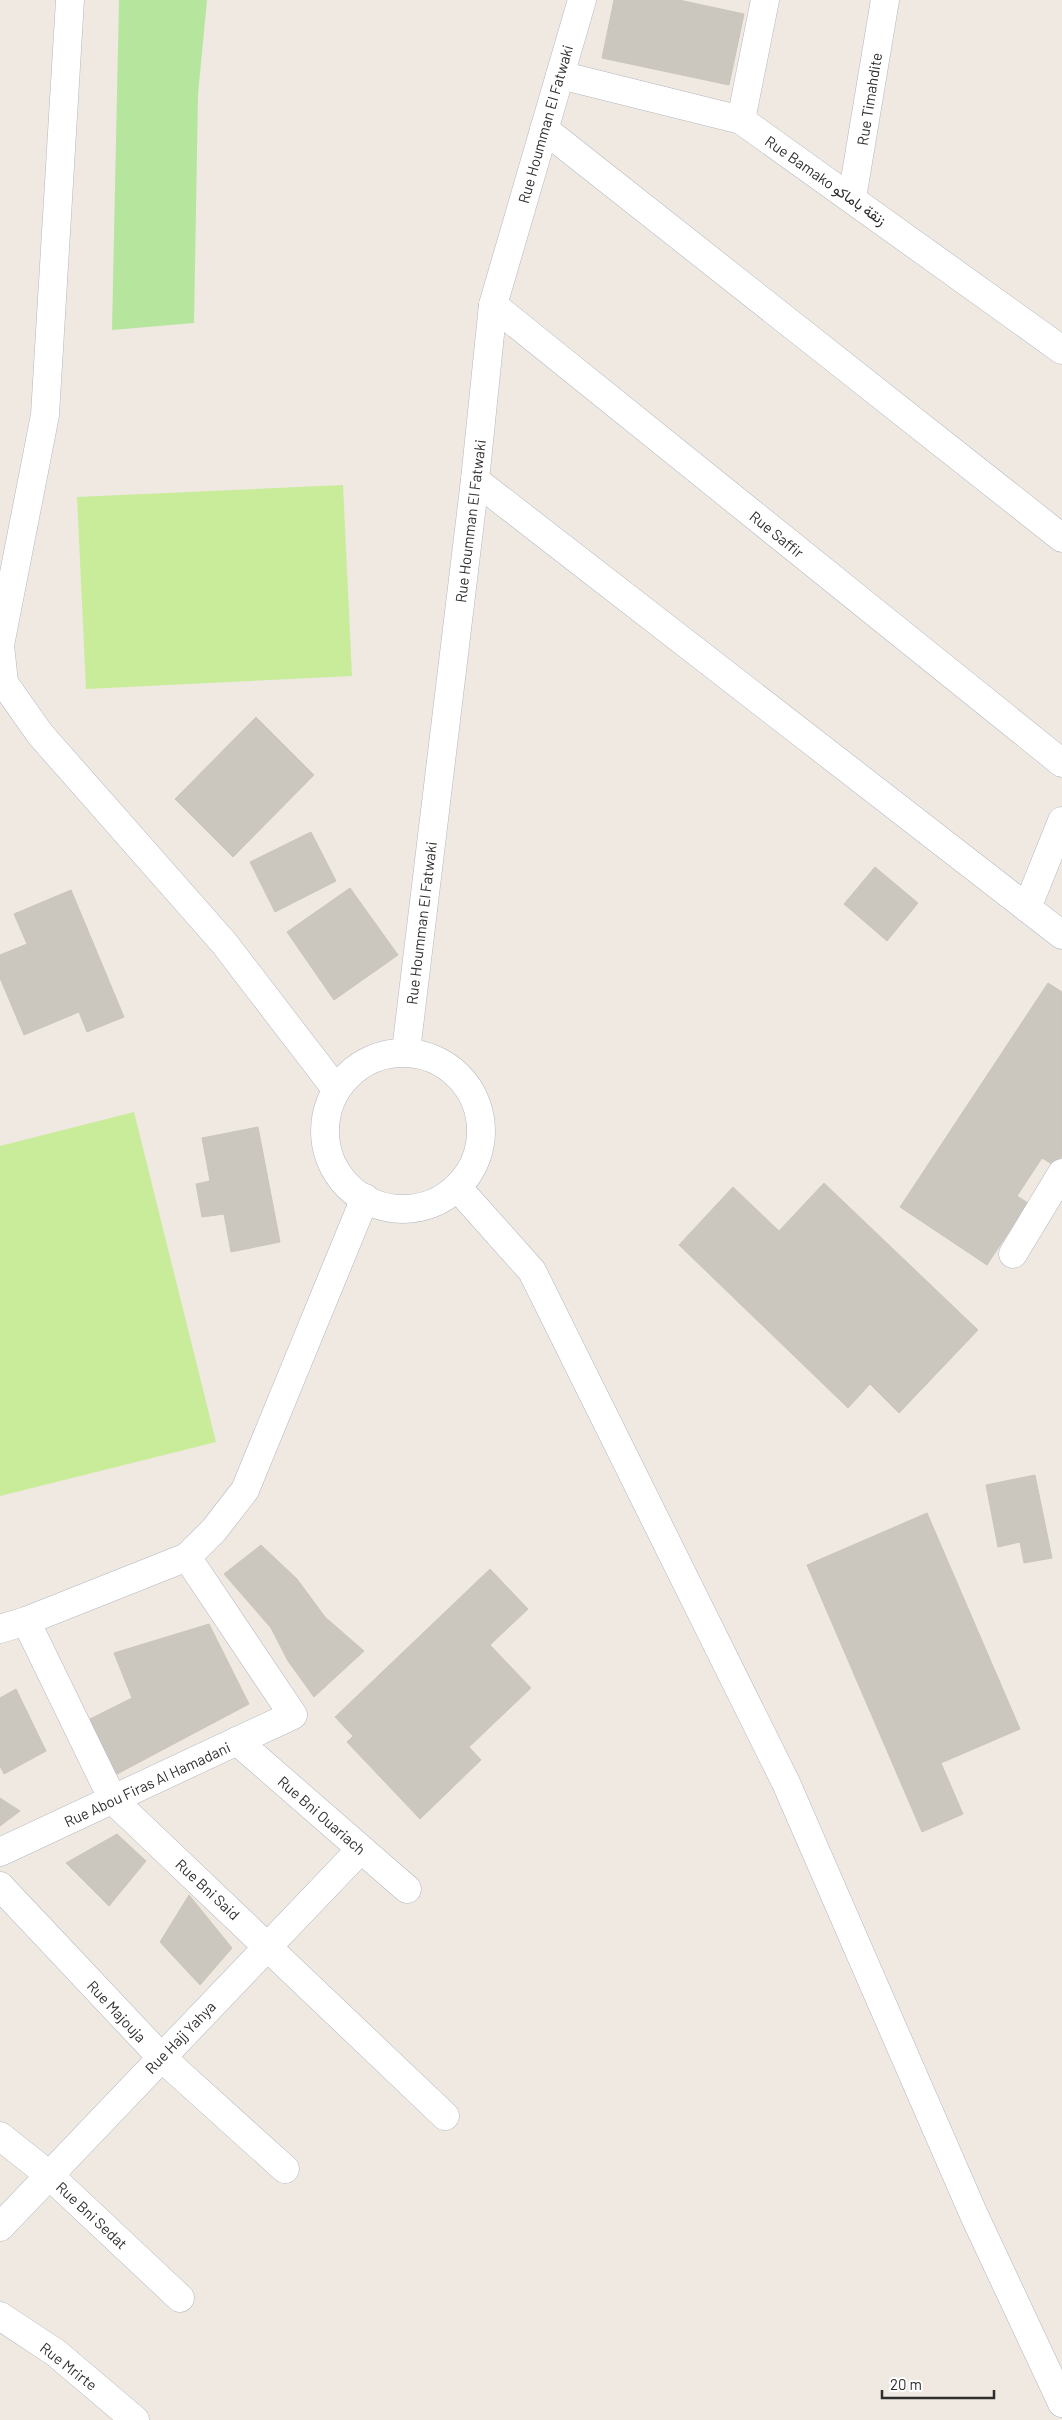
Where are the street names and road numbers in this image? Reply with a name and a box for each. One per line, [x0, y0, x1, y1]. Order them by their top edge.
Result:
street label: Rue Houmman El Fatwaki [514, 43, 576, 205]
street label: Rue Timahdite [853, 51, 885, 147]
street label: Rue Bamako زنقة باماكو [761, 131, 890, 229]
street label: Rue Houmman El Fatwaki [451, 438, 489, 604]
street label: Rue Saffir [746, 507, 808, 561]
street label: Rue Houmman El Fatwaki [402, 840, 440, 1006]
street label: Rue Abou Firas Al Hamadani [61, 1738, 233, 1830]
street label: Rue Bni Ouariach [274, 1772, 370, 1858]
street label: Rue Bni Said [172, 1855, 244, 1923]
street label: Rue Majouja [84, 1976, 150, 2046]
street label: Rue Hajj Yahya [141, 1997, 219, 2077]
street label: Rue Bni Sedat [53, 2178, 131, 2252]
street label: Rue Mrirte [37, 2338, 101, 2394]

